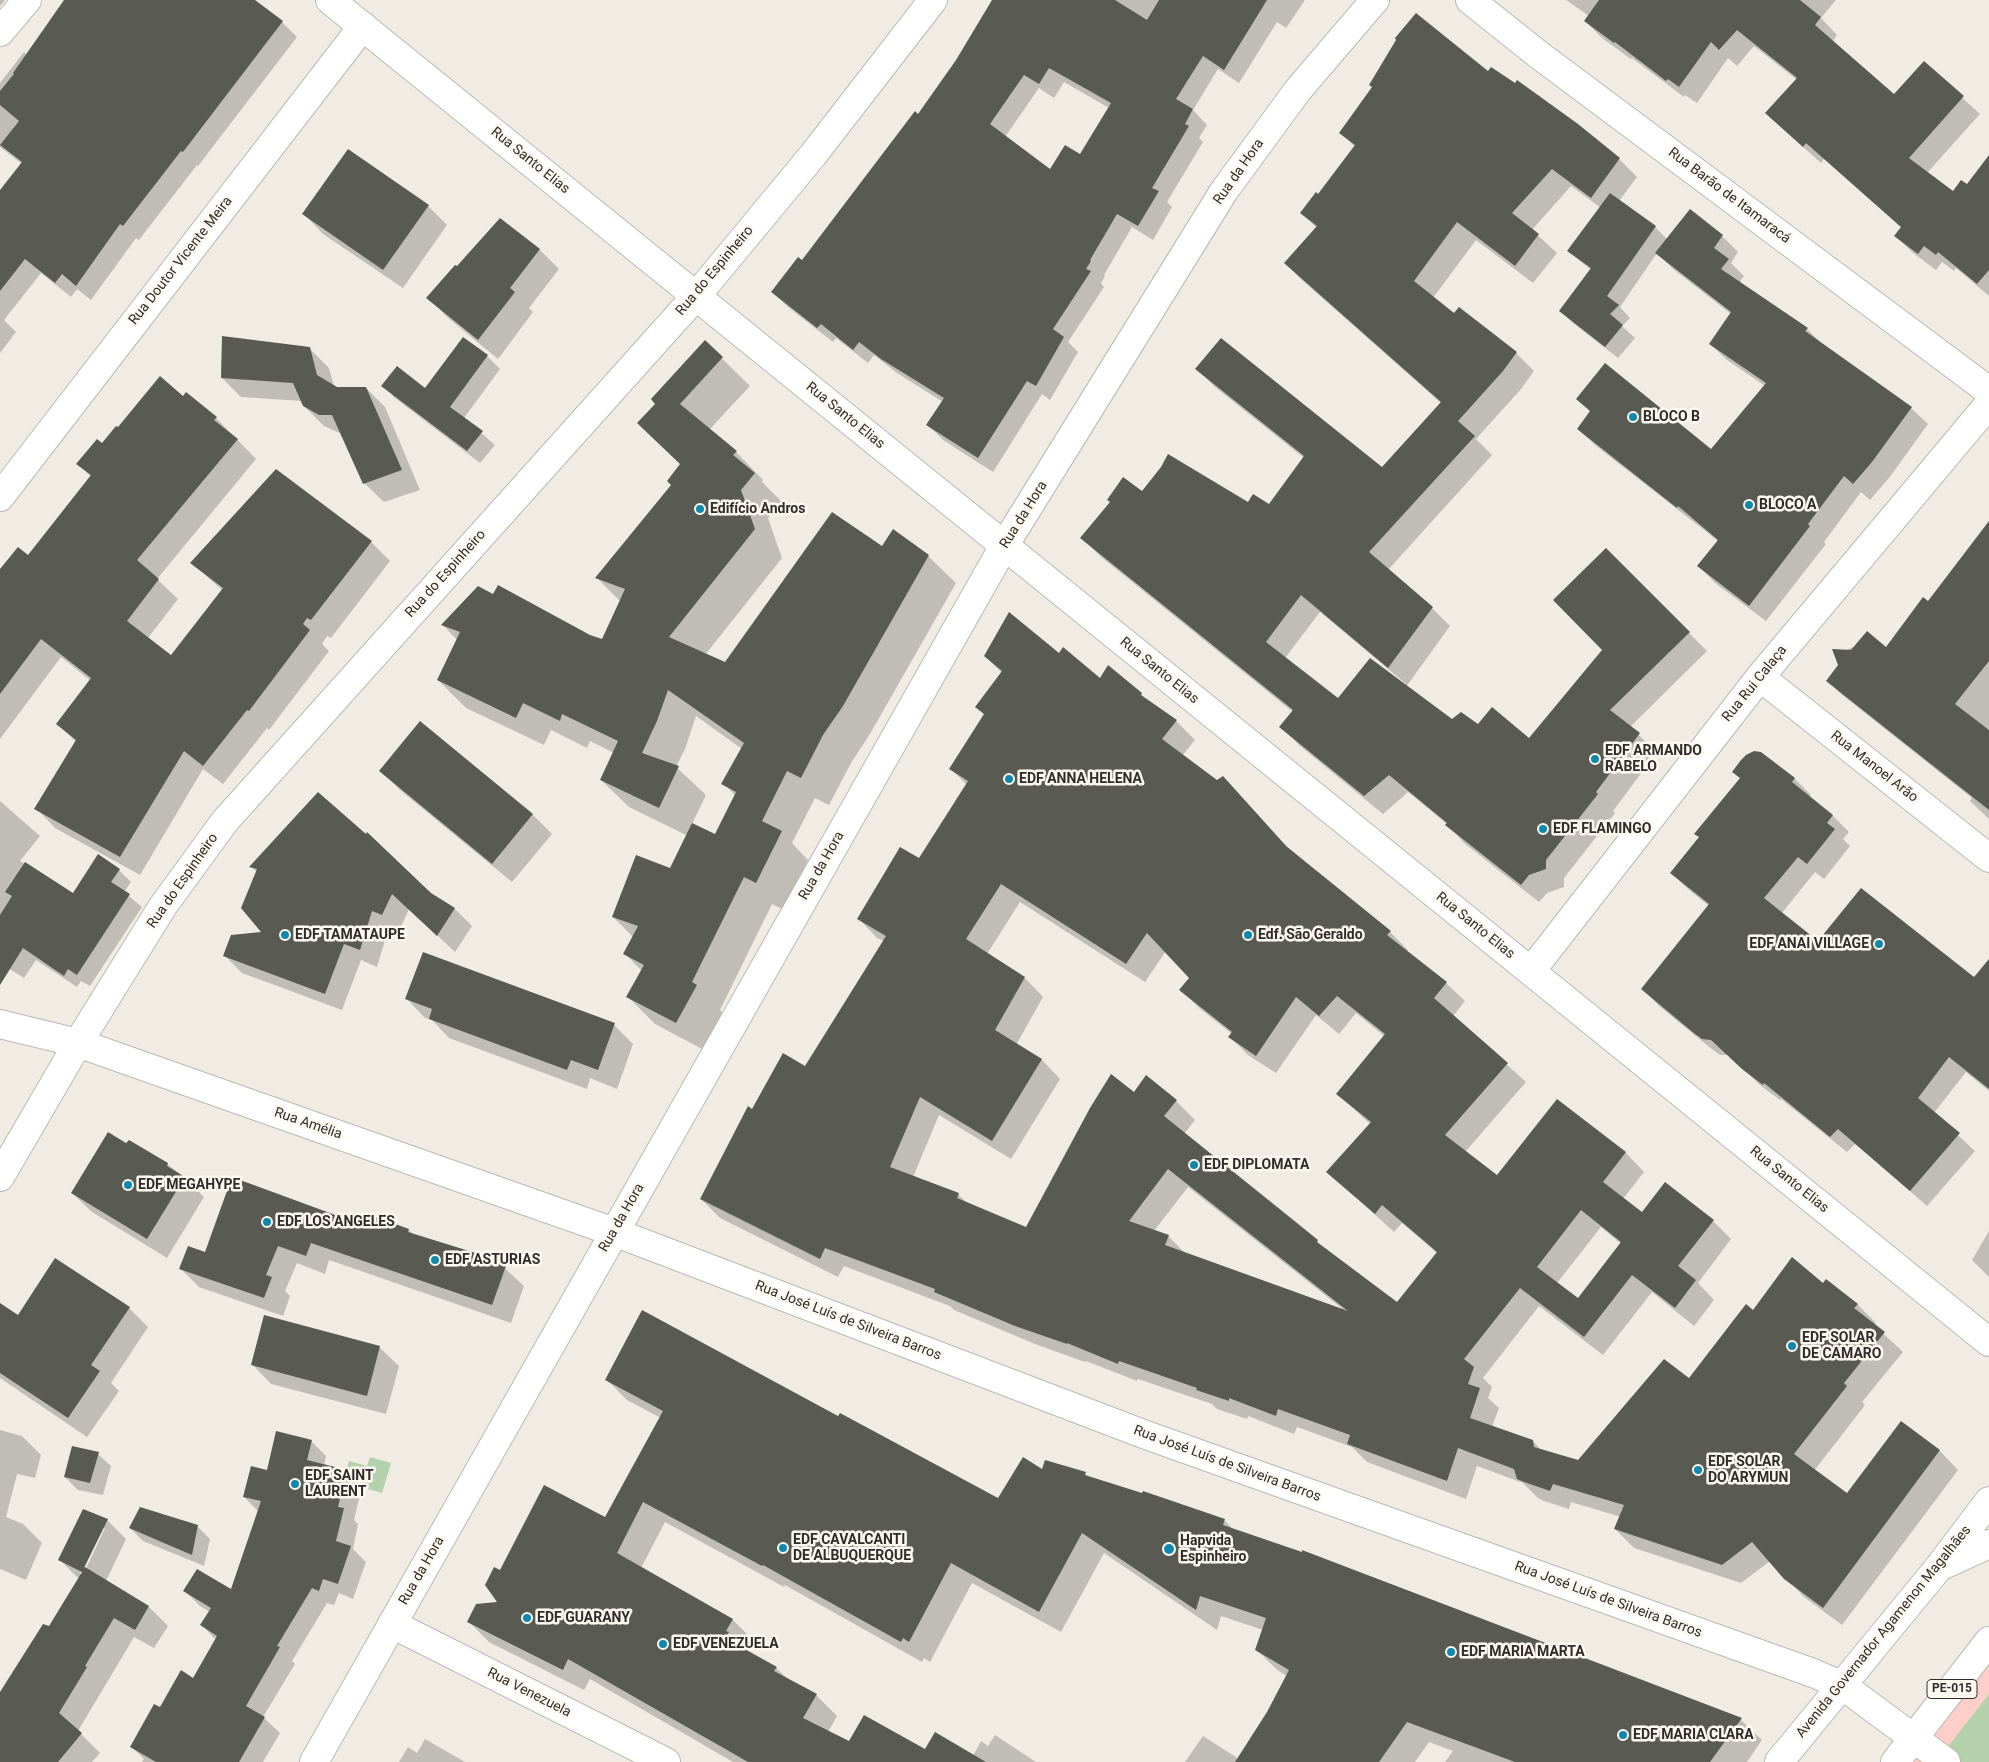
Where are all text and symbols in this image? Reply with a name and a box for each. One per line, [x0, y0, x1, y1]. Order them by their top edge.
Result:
street label: Rua Santo Elias [487, 124, 573, 198]
street label: Rua da Hora [1210, 136, 1268, 208]
street label: Rua Barão de Itamaracá [1664, 144, 1794, 248]
street label: Rua Doutor Vicente Meira [126, 193, 236, 329]
street label: Rua do Espinheiro [673, 223, 757, 319]
street label: Rua Santo Elias [802, 379, 888, 453]
place label: BLOCO B [1643, 409, 1700, 425]
marker: BLOCO B [1627, 411, 1639, 423]
street label: Rua da Hora [997, 478, 1051, 552]
place label: BLOCO A [1759, 497, 1816, 513]
marker: BLOCO A [1743, 499, 1755, 511]
place label: Edifício Andros [710, 501, 805, 517]
marker: Edifício Andros [694, 503, 706, 515]
street label: Rua do Espinheiro [402, 527, 490, 621]
street label: Rua Santo Elias [1116, 634, 1202, 708]
street label: Rua Rui Calaça [1719, 642, 1791, 726]
street label: Rua Manoel Arão [1827, 728, 1921, 806]
place label: EDF ARMANDO RABELO [1605, 743, 1702, 776]
marker: EDF ARMANDO RABELO [1589, 753, 1601, 765]
place label: EDF ANNA HELENA [1019, 771, 1142, 787]
marker: EDF ANNA HELENA [1003, 773, 1015, 785]
place label: EDF FLAMINGO [1553, 821, 1651, 837]
marker: EDF FLAMINGO [1537, 823, 1549, 835]
street label: Rua da Hora [796, 829, 848, 903]
street label: Rua do Espinheiro [144, 830, 222, 932]
street label: Rua Santo Elias [1432, 889, 1518, 963]
place label: EDF TAMATAUPE [295, 927, 405, 943]
place label: Edf. São Geraldo [1258, 927, 1363, 943]
marker: EDF TAMATAUPE [279, 929, 291, 941]
marker: Edf. São Geraldo [1242, 929, 1254, 941]
place label: EDF ANAI VILLAGE [1749, 936, 1869, 952]
marker: EDF ANAI VILLAGE [1873, 938, 1885, 950]
street label: Rua Amélia [272, 1105, 344, 1143]
street label: Rua Santo Elias [1746, 1143, 1832, 1217]
place label: EDF DIPLOMATA [1204, 1157, 1309, 1173]
marker: EDF DIPLOMATA [1188, 1159, 1200, 1171]
place label: EDF MEGAHYPE [138, 1177, 240, 1193]
marker: EDF MEGAHYPE [122, 1179, 134, 1191]
street label: Rua da Hora [596, 1181, 648, 1255]
place label: EDF LOS ANGELES [277, 1214, 395, 1230]
marker: EDF LOS ANGELES [261, 1216, 273, 1228]
place label: EDF ASTURIAS [445, 1252, 540, 1268]
marker: EDF ASTURIAS [429, 1254, 441, 1266]
street label: Rua José Luís de Silveira Barros [752, 1278, 944, 1364]
place label: EDF SOLAR DE CAMARO [1802, 1330, 1881, 1362]
marker: EDF SOLAR DE CAMARO [1786, 1340, 1798, 1352]
street label: Rua José Luís de Silveira Barros [1131, 1422, 1323, 1506]
place label: EDF SOLAR DO ARYMUN [1708, 1454, 1788, 1486]
marker: EDF SOLAR DO ARYMUN [1692, 1464, 1704, 1476]
place label: EDF SAINT LAURENT [305, 1468, 374, 1500]
marker: EDF SAINT LAURENT [289, 1478, 301, 1490]
street label: Avenida Governador Agamenon Magalhães [1793, 1522, 1975, 1742]
place label: EDF CAVALCANTI DE ALBUQUERQUE [793, 1532, 911, 1564]
place label: Hapvida Espinheiro [1180, 1533, 1246, 1565]
street label: Rua da Hora [396, 1534, 448, 1608]
marker: EDF CAVALCANTI DE ALBUQUERQUE [777, 1542, 789, 1554]
marker: Hapvida Espinheiro [1162, 1542, 1176, 1556]
street label: Rua José Luís de Silveira Barros [1512, 1558, 1704, 1642]
place label: EDF GUARANY [537, 1610, 630, 1626]
marker: EDF GUARANY [521, 1612, 533, 1624]
place label: EDF VENEZUELA [673, 1636, 779, 1652]
marker: EDF VENEZUELA [657, 1638, 669, 1650]
place label: EDF MARIA MARTA [1461, 1644, 1585, 1660]
marker: EDF MARIA MARTA [1445, 1646, 1457, 1658]
street label: Rua Venezuela [484, 1665, 574, 1721]
road number: PE-015 [1927, 1680, 1977, 1698]
place label: EDF MARIA CLARA [1633, 1727, 1754, 1743]
marker: EDF MARIA CLARA [1617, 1729, 1629, 1741]

